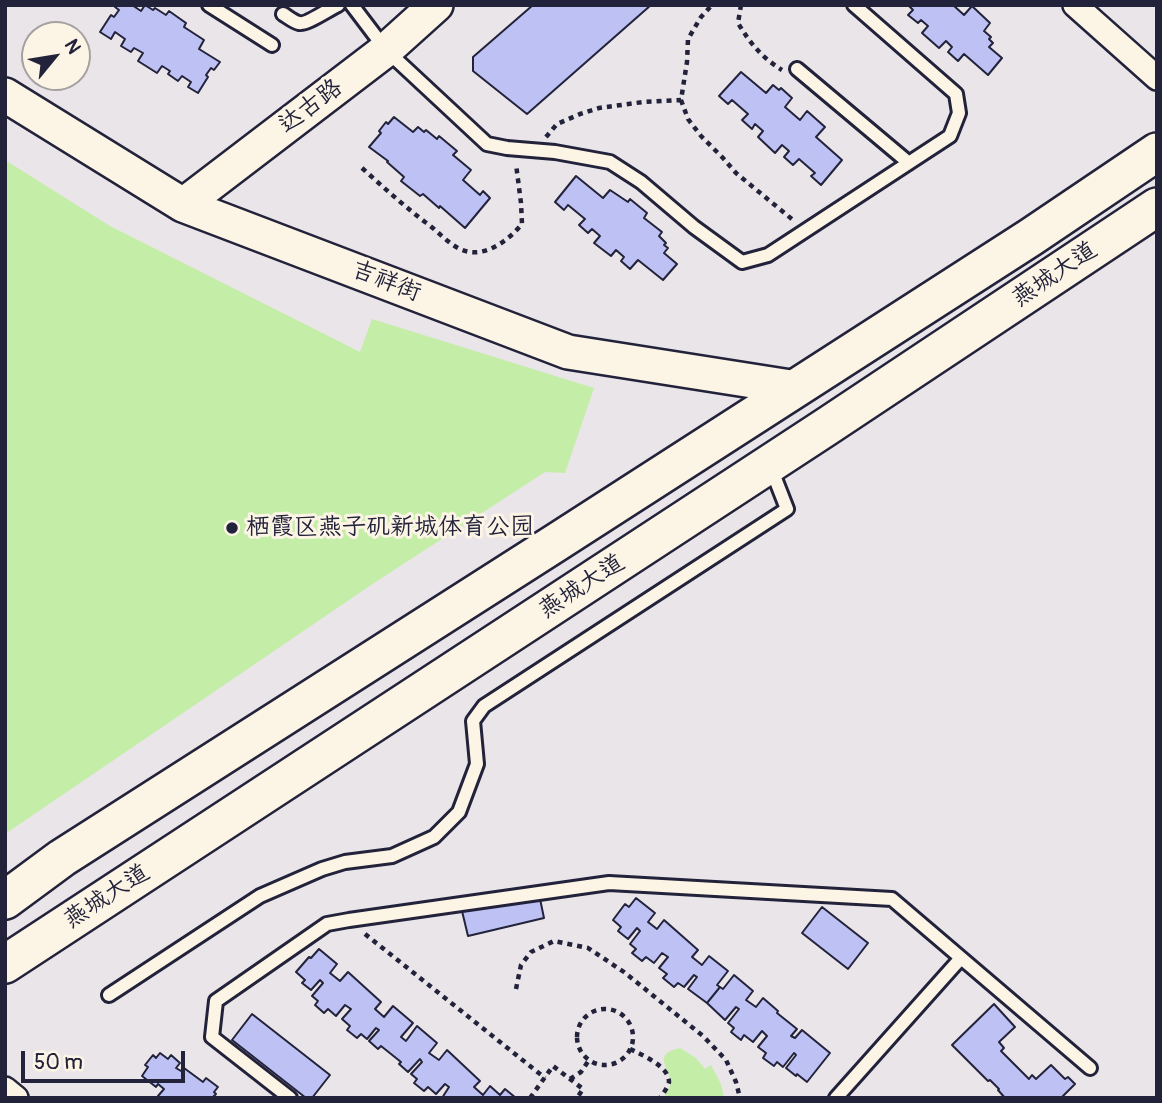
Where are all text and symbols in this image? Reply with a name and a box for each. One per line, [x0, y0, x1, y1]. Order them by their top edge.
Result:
north arrow [21, 21, 91, 91]
text: N [59, 35, 86, 58]
street label: 达古路 [274, 74, 348, 140]
street label: 燕城大道 [1007, 236, 1103, 314]
street label: 吉祥街 [347, 256, 425, 308]
place label: 栖霞区燕子矶新城体育公园 [246, 514, 534, 542]
marker: 栖霞区燕子矶新城体育公园 [224, 520, 240, 536]
street label: 燕城大道 [534, 549, 630, 625]
street label: 燕城大道 [59, 859, 155, 935]
scale bar [24, 1036, 189, 1080]
text: 50 m [34, 1049, 83, 1076]

